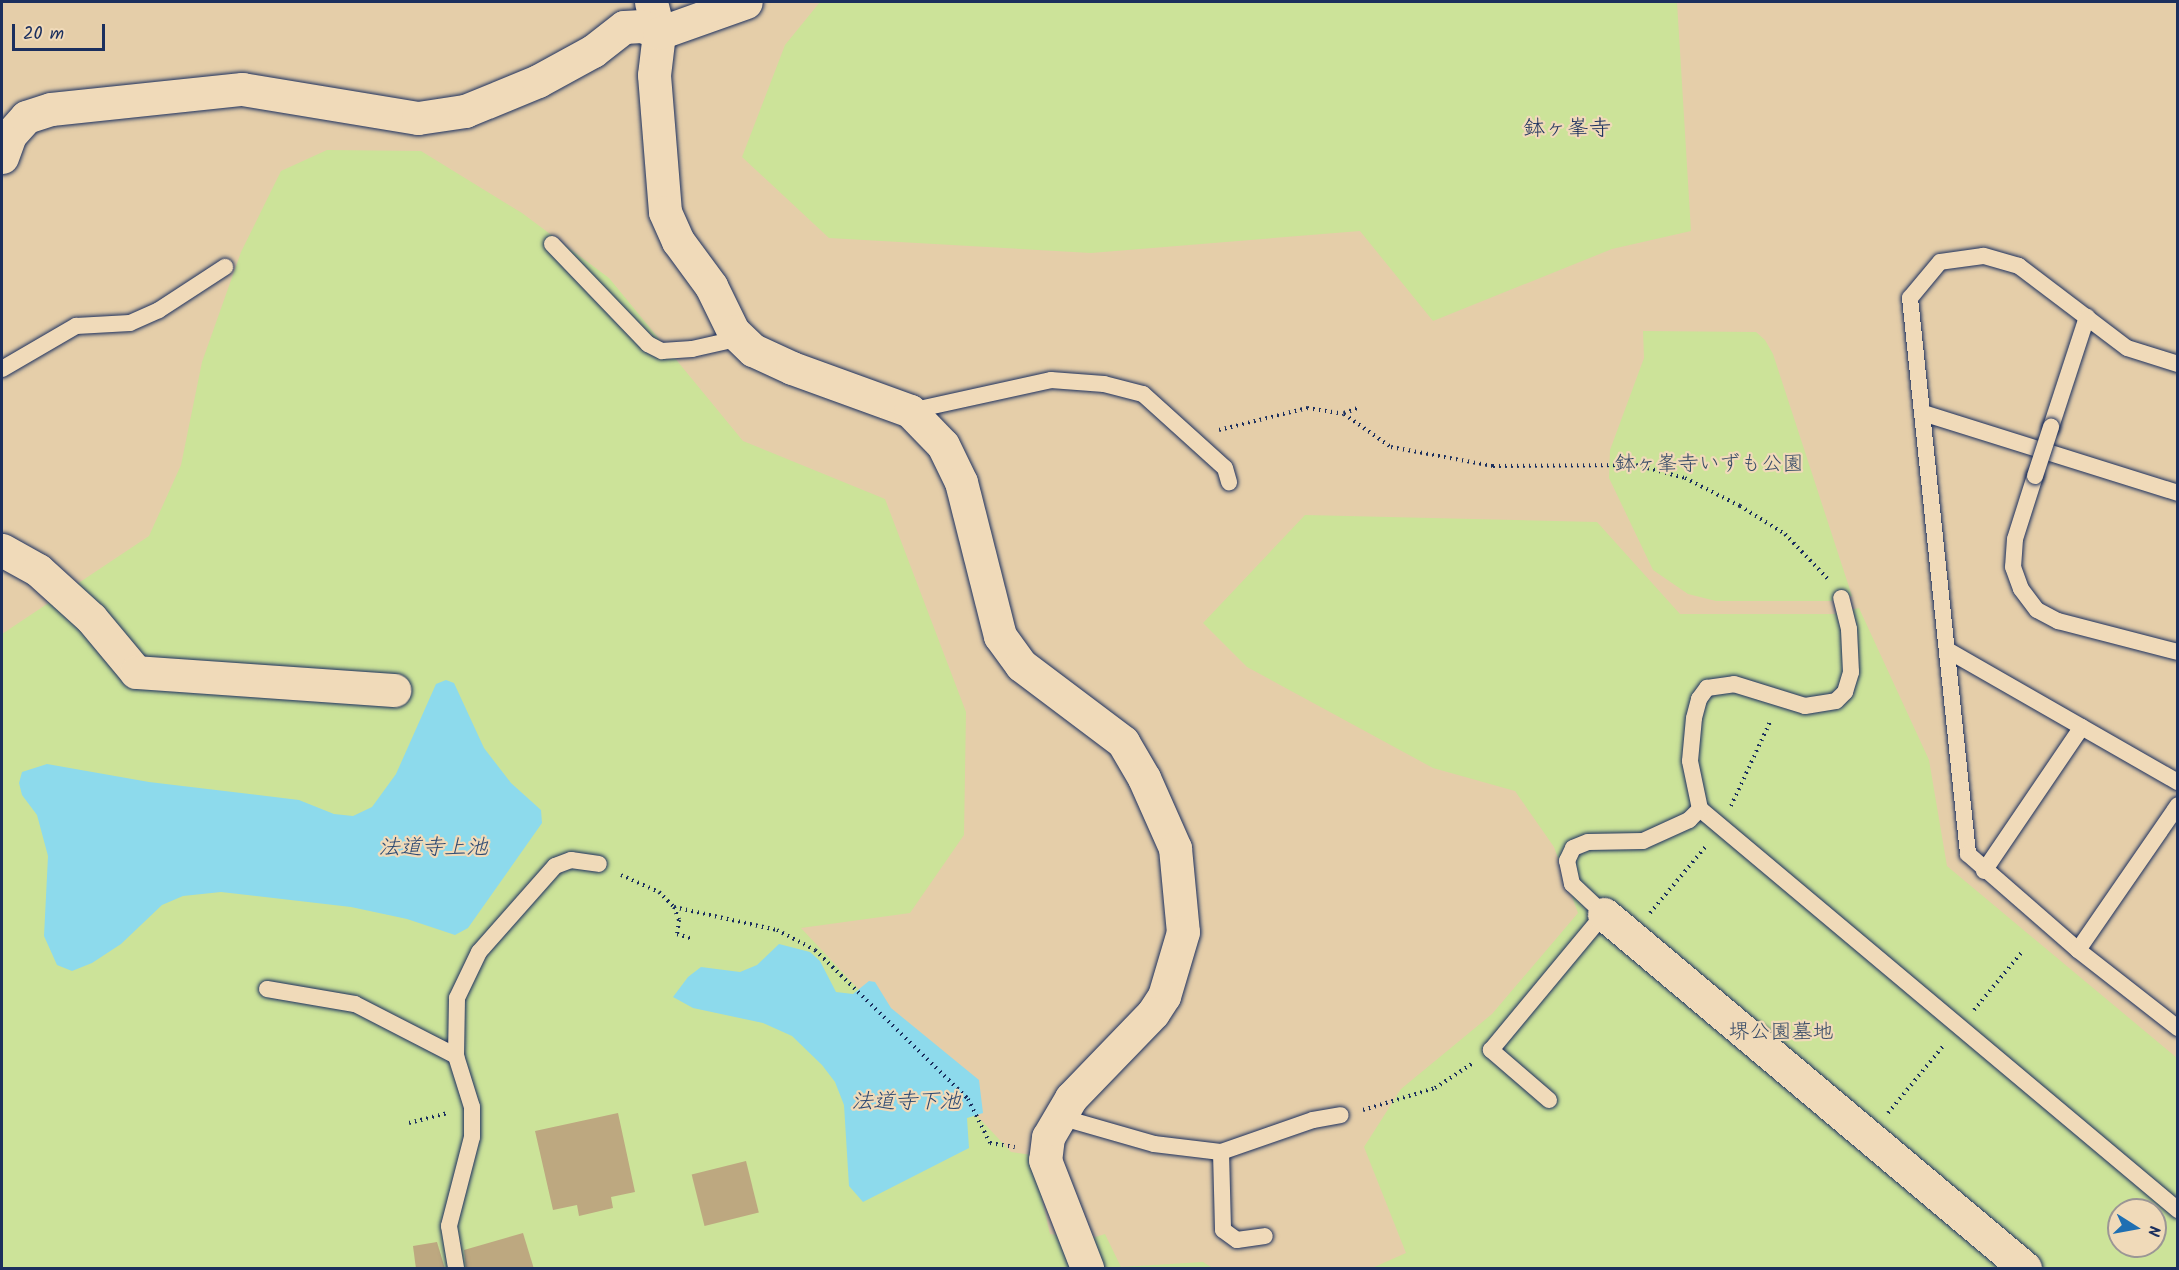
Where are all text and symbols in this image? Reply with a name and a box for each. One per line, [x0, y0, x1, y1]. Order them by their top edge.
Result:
scale bar [15, 12, 108, 50]
text: 20 m [23, 20, 64, 49]
district label: 鉢ヶ峯寺 [1523, 117, 1611, 143]
park label: 鉢ヶ峯寺いずも公園 [1615, 452, 1803, 478]
water label: 法道寺上池 [378, 836, 488, 862]
park label: 堺公園墓地 [1729, 1020, 1833, 1046]
water label: 法道寺下池 [851, 1090, 961, 1116]
north arrow [2107, 1198, 2167, 1258]
text: N [2140, 1224, 2166, 1238]

